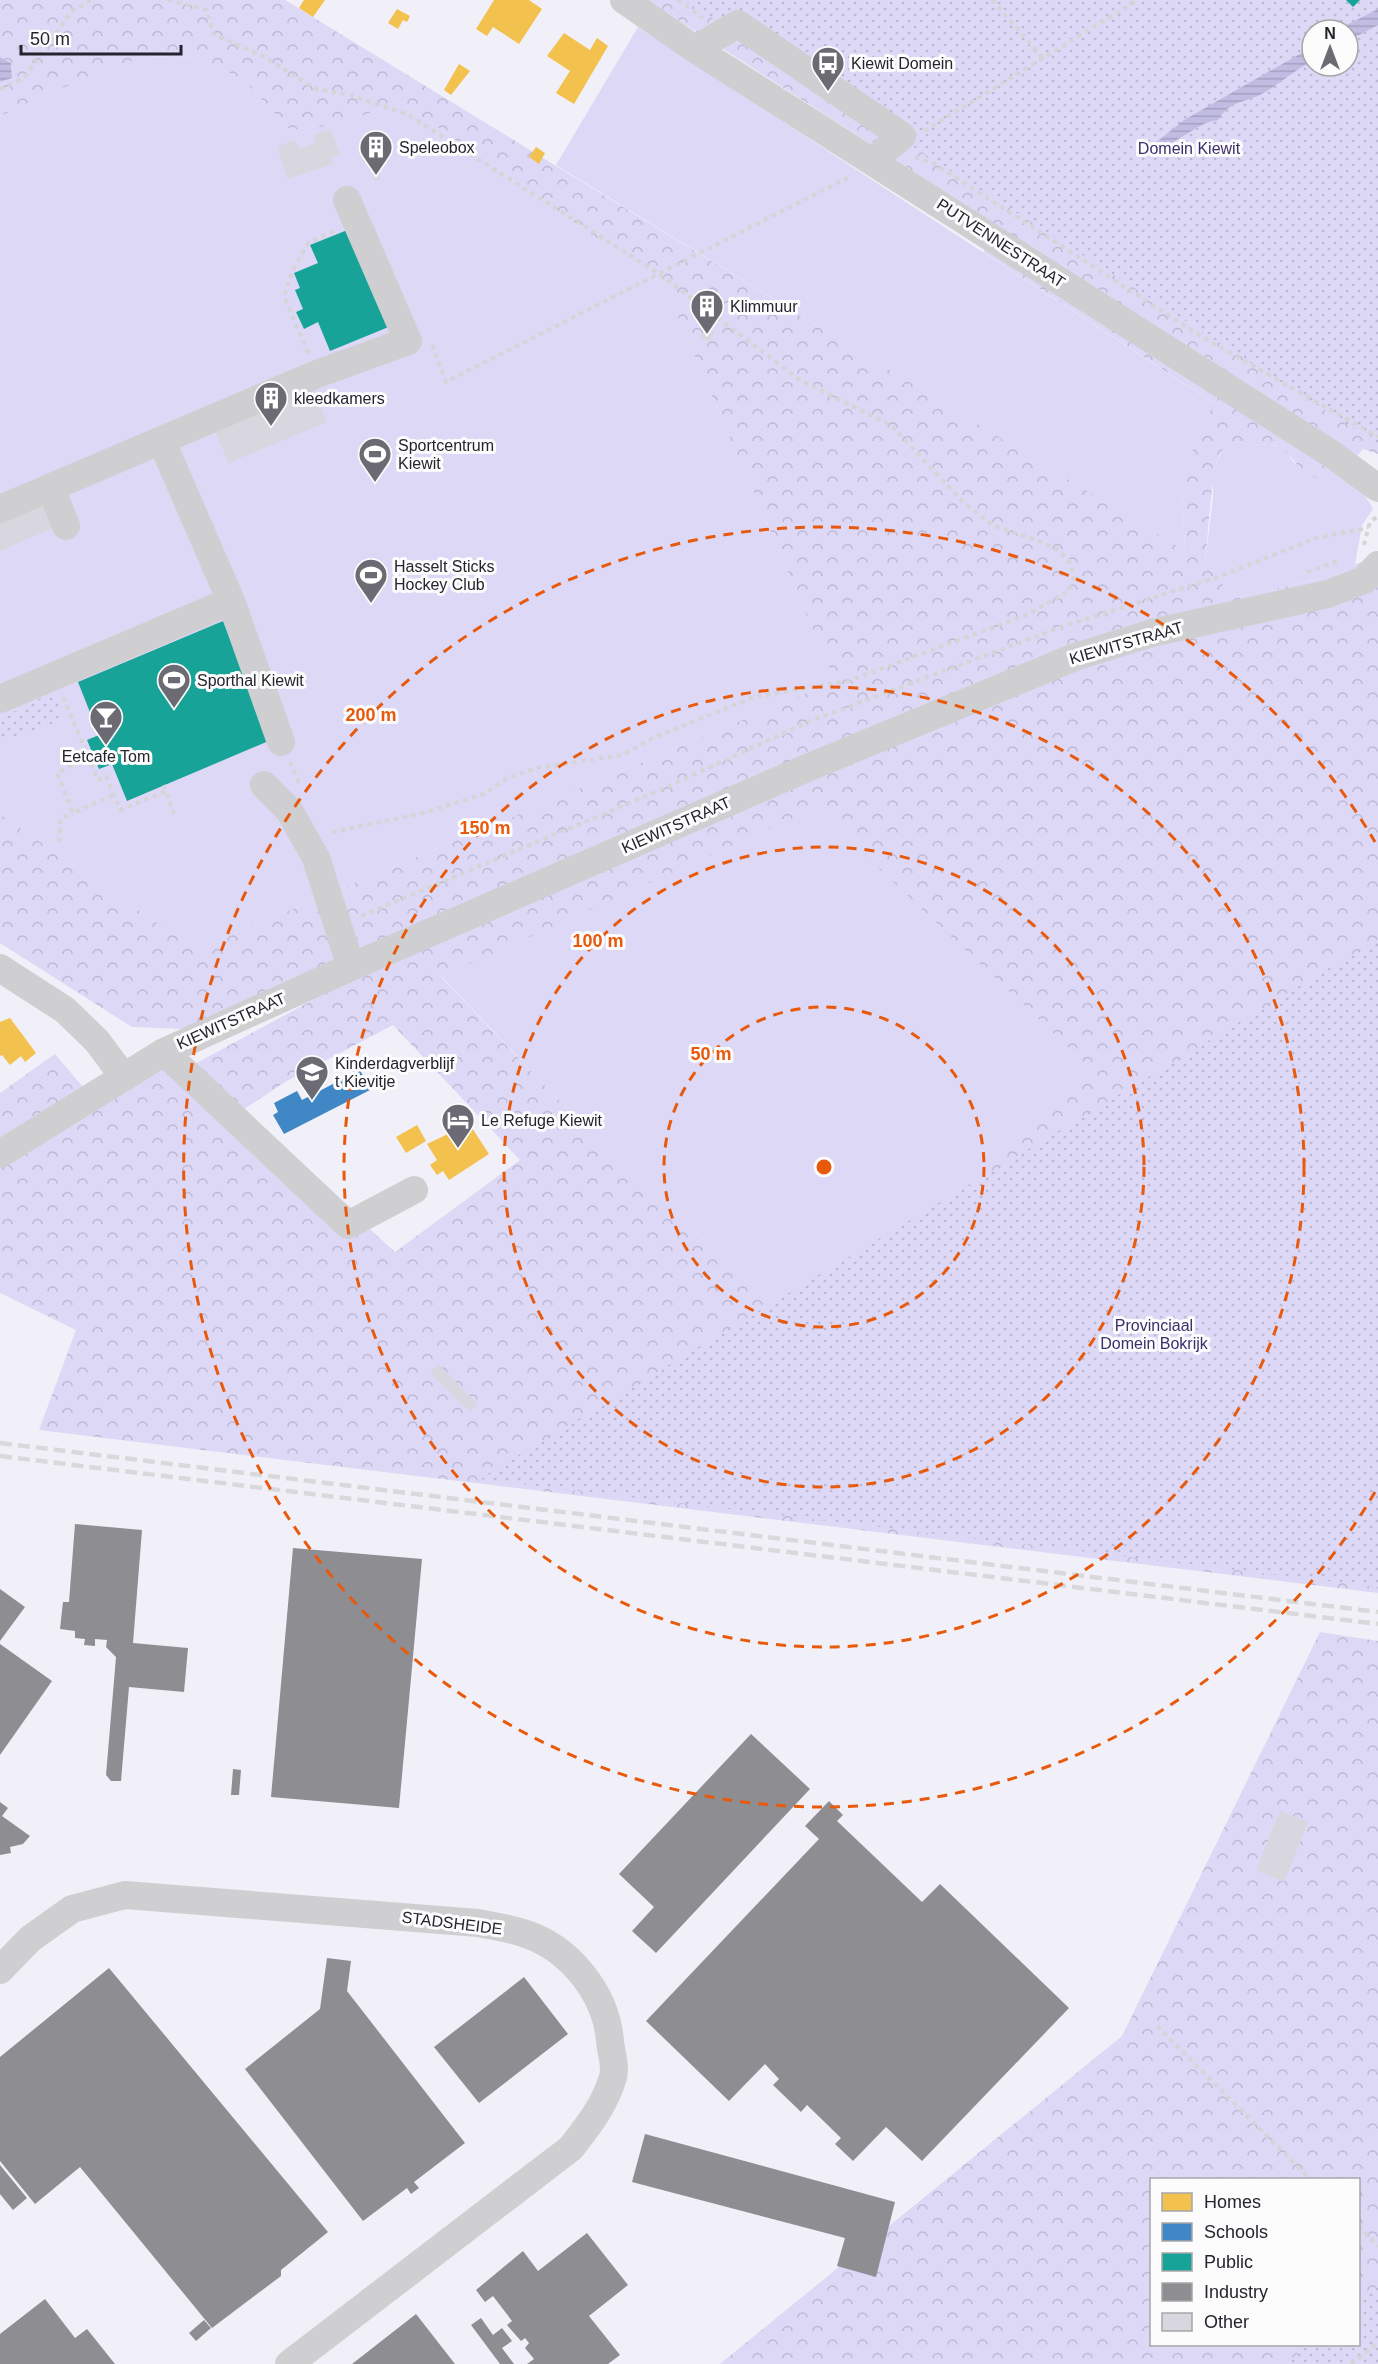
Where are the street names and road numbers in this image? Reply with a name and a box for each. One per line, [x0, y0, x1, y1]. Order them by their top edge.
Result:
street label: PUTVENNESTRAAT [934, 195, 1068, 291]
street label: KIEWITSTRAAT [1067, 619, 1185, 667]
street label: KIEWITSTRAAT [619, 793, 733, 857]
street label: KIEWITSTRAAT [174, 989, 288, 1053]
street label: STADSHEIDE [401, 1908, 503, 1938]

